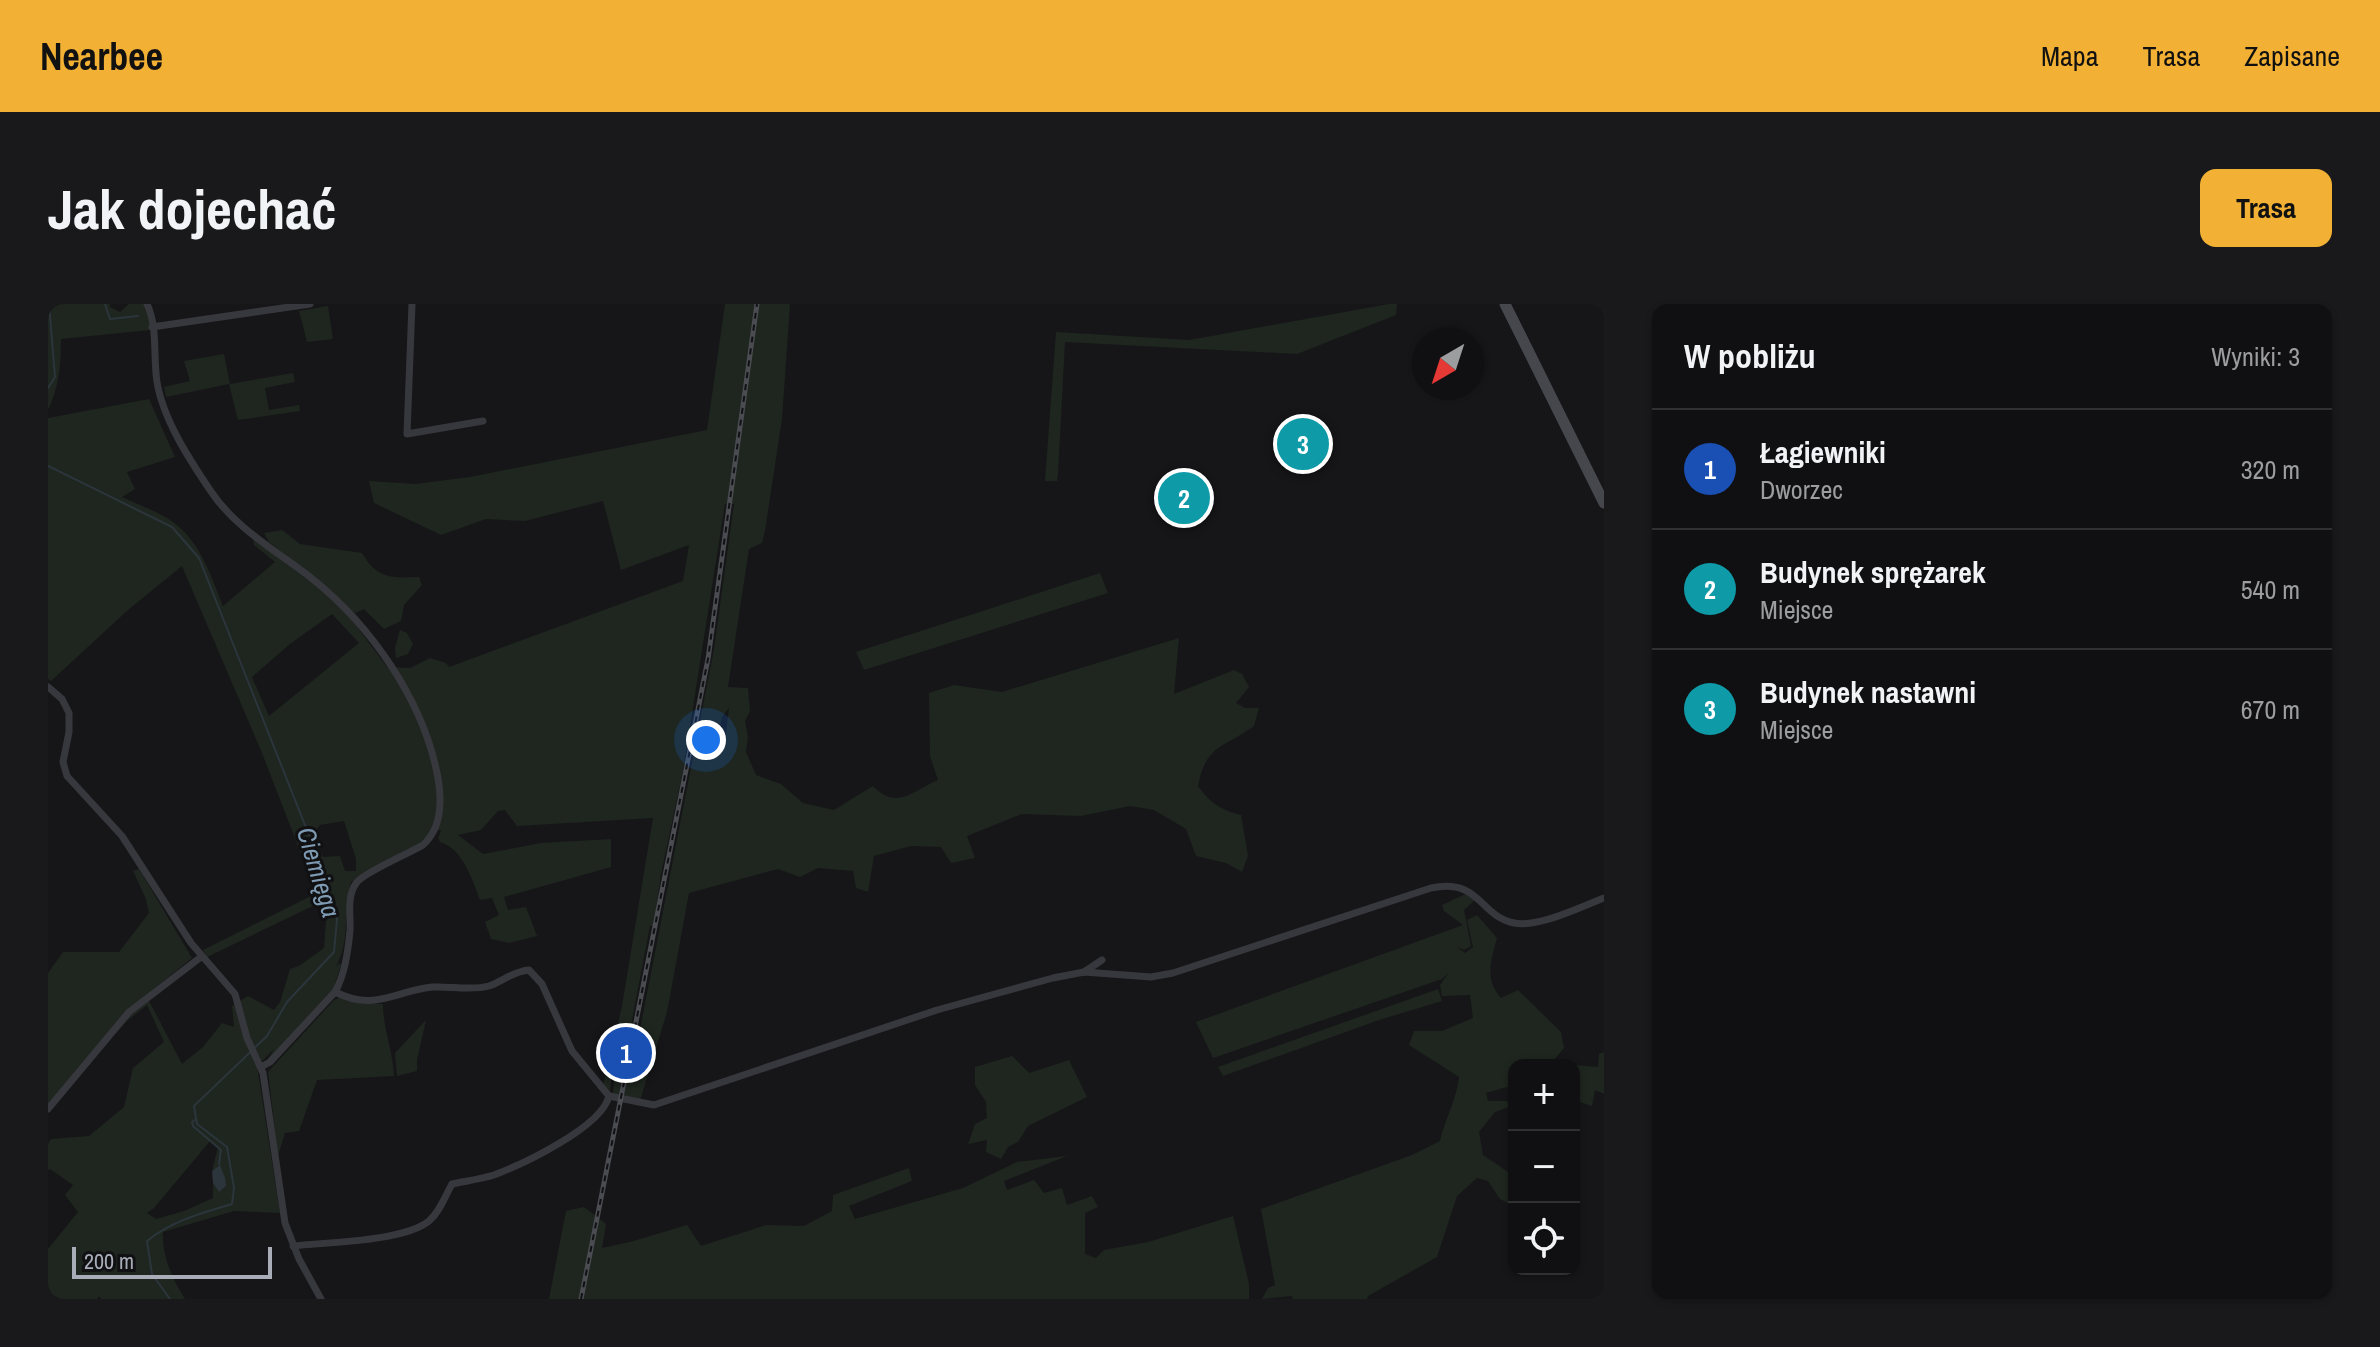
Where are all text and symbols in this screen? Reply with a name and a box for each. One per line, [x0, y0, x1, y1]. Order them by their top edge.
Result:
text: Nearbee [40, 31, 163, 82]
text: Mapa [2041, 37, 2098, 75]
text: Trasa [2142, 37, 2200, 75]
text: Zapisane [2244, 37, 2340, 75]
button: Trasa [2200, 169, 2332, 247]
text: Jak dojechać [48, 171, 336, 246]
north arrow [1412, 328, 1484, 400]
text: W pobliżu [1684, 333, 1816, 379]
text: Wyniki: 3 [2211, 339, 2300, 374]
pin: 3 [1277, 414, 1329, 474]
text: Łagiewniki [1760, 432, 1886, 472]
text: 1 [1704, 452, 1716, 487]
text: 320 m [2241, 452, 2300, 487]
pin: 2 [1158, 468, 1210, 528]
text: Dworzec [1760, 472, 1843, 507]
text: Budynek sprężarek [1760, 552, 1986, 592]
text: 2 [1704, 572, 1716, 607]
text: 540 m [2241, 572, 2300, 607]
text: Miejsce [1760, 592, 1833, 627]
text: Budynek nastawni [1760, 672, 1976, 712]
text: 3 [1704, 692, 1716, 727]
text: 670 m [2241, 692, 2300, 727]
text: Miejsce [1760, 712, 1833, 747]
your location [686, 720, 726, 760]
water label: Ciemięga [289, 823, 349, 921]
pin: 1 [600, 1023, 652, 1083]
map controls [1508, 1059, 1580, 1275]
button: + [1508, 1059, 1580, 1131]
button: − [1508, 1131, 1580, 1203]
button: locate [1508, 1203, 1580, 1275]
scale bar [72, 1243, 272, 1279]
text: 200 m [84, 1246, 134, 1276]

